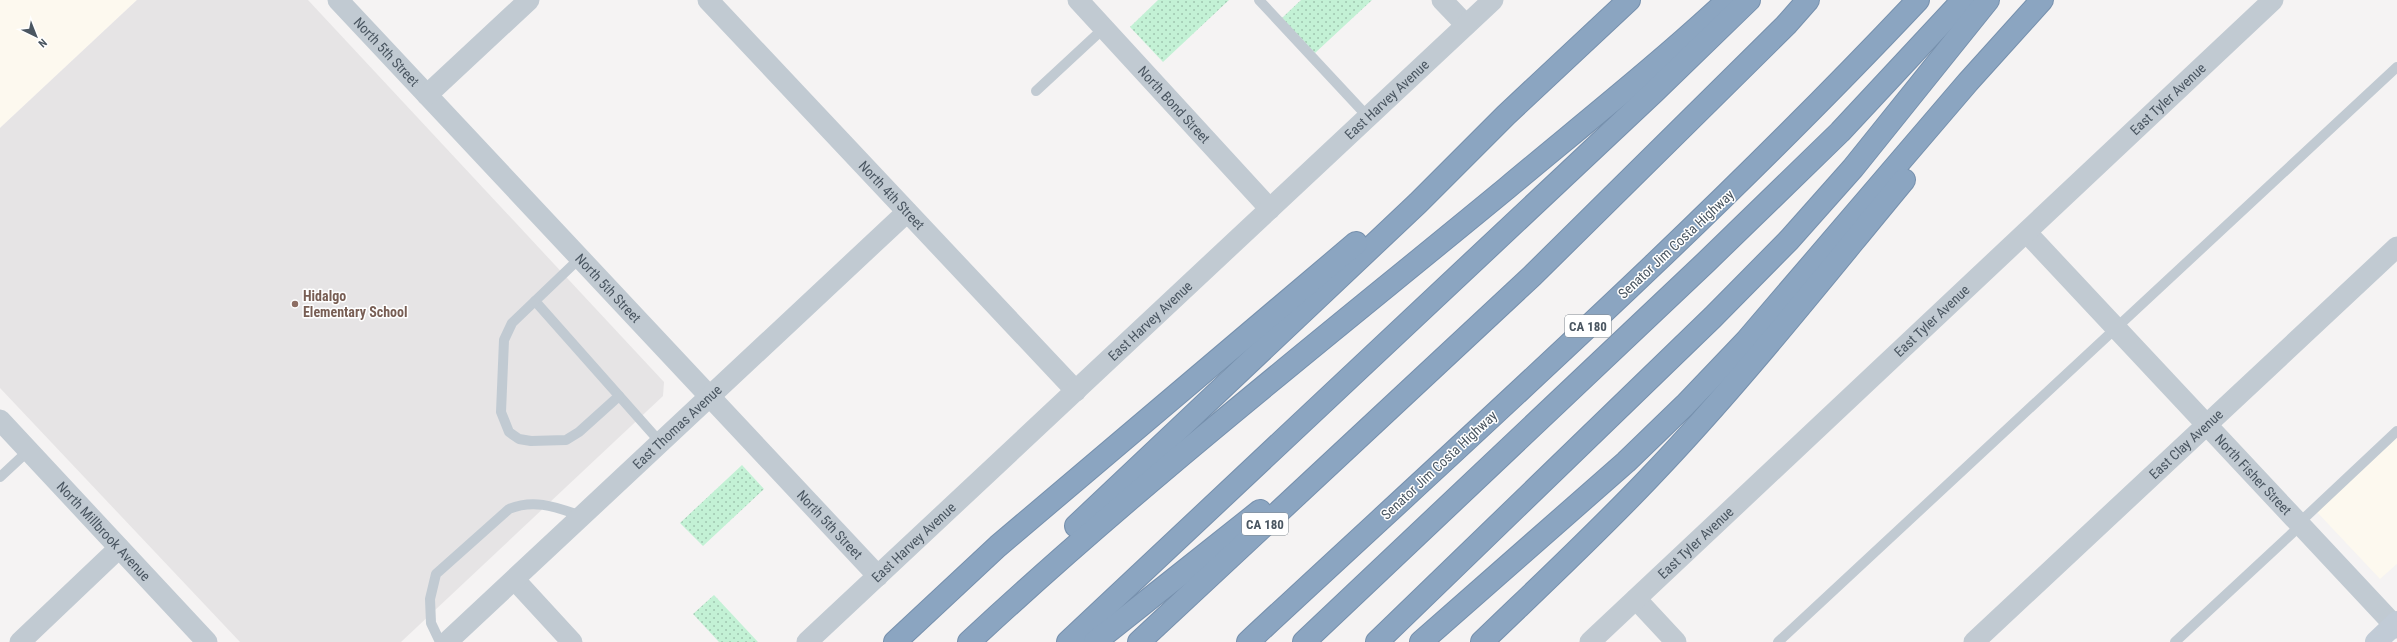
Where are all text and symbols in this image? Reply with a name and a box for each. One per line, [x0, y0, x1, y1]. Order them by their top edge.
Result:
street label: North 5th Street [351, 14, 423, 90]
north arrow [16, 16, 56, 56]
text: N [35, 36, 49, 50]
street label: East Harvey Avenue [1341, 56, 1432, 143]
street label: East Tyler Avenue [2127, 59, 2209, 138]
street label: North Bond Street [1135, 63, 1213, 146]
street label: North 4th Street [856, 157, 928, 233]
street label: Senator Jim Costa Highway [1615, 186, 1737, 302]
street label: North 5th Street [572, 250, 644, 326]
street label: East Harvey Avenue [1105, 277, 1196, 364]
street label: East Tyler Avenue [1891, 281, 1973, 360]
place label: Hidalgo Elementary School [303, 288, 408, 320]
marker: Hidalgo Elementary School [290, 299, 300, 309]
road number: CA 180 [1565, 315, 1611, 337]
street label: East Thomas Avenue [629, 381, 725, 472]
street label: East Clay Avenue [2146, 406, 2226, 482]
street label: Senator Jim Costa Highway [1378, 407, 1500, 523]
street label: North Fisher Street [2212, 431, 2295, 518]
street label: North Millbrook Avenue [54, 478, 154, 584]
street label: North 5th Street [794, 487, 866, 562]
street label: East Harvey Avenue [868, 499, 959, 585]
street label: East Tyler Avenue [1655, 503, 1737, 582]
road number: CA 180 [1242, 513, 1288, 535]

